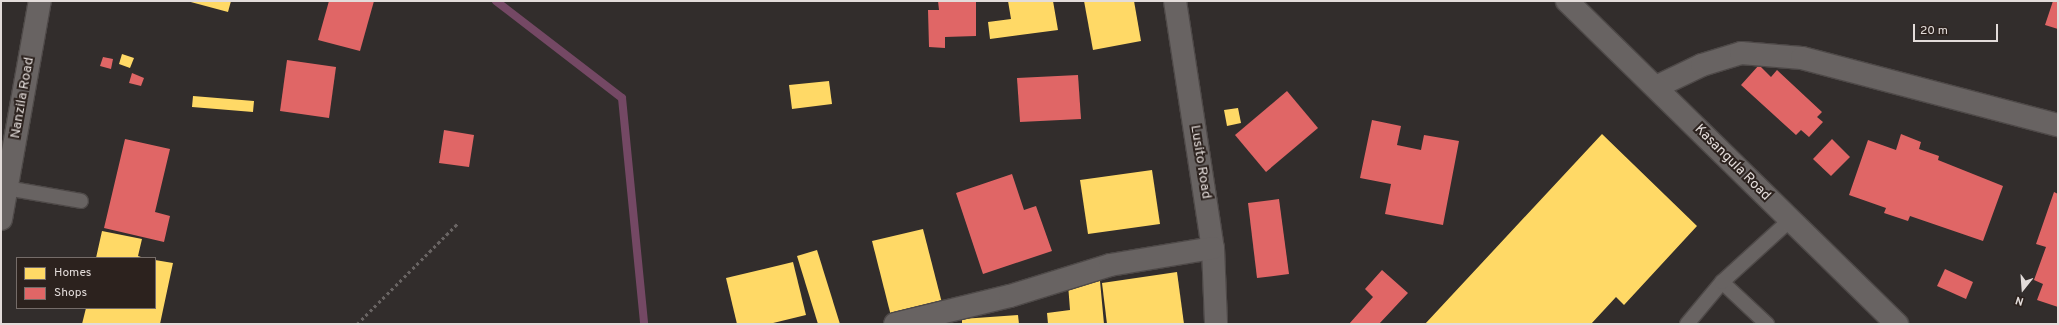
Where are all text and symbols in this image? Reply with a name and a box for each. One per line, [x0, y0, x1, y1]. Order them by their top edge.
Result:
scale bar [1915, 16, 2000, 42]
text: 20 m [1920, 23, 1948, 39]
street label: Nanzila Road [8, 56, 38, 140]
street label: Kasangula Road [1690, 121, 1774, 205]
street label: Lusito Road [1186, 124, 1214, 200]
legend [16, 257, 156, 309]
text: Homes [54, 265, 91, 281]
north arrow [2003, 269, 2043, 309]
text: Shops [54, 285, 87, 301]
text: N [2014, 293, 2025, 308]

